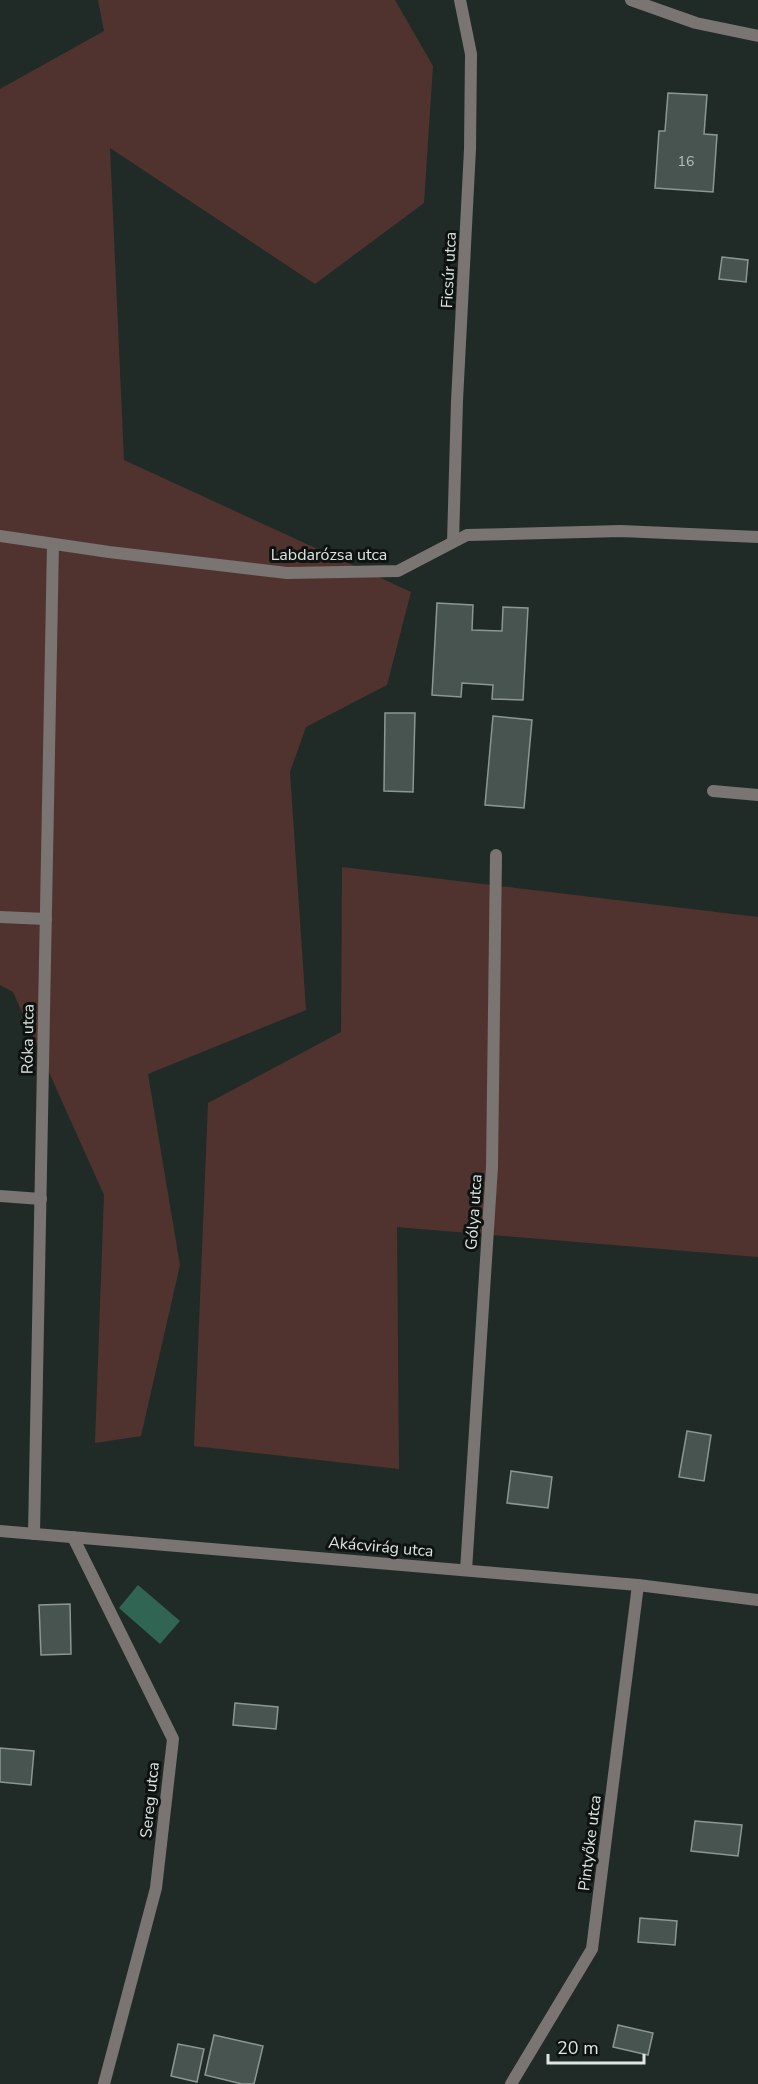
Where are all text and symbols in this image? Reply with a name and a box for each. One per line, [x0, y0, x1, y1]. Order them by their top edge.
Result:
house number: 16 [678, 152, 694, 171]
street label: Ficsúr utca [436, 231, 462, 309]
street label: Labdarózsa utca [271, 544, 387, 566]
street label: Róka utca [16, 1004, 40, 1074]
street label: Gólya utca [460, 1173, 488, 1251]
street label: Akácvirág utca [327, 1531, 434, 1563]
street label: Sereg utca [135, 1761, 165, 1839]
street label: Pintyőke utca [573, 1794, 607, 1892]
scale bar [548, 2027, 644, 2065]
text: 20 m [557, 2036, 599, 2060]

